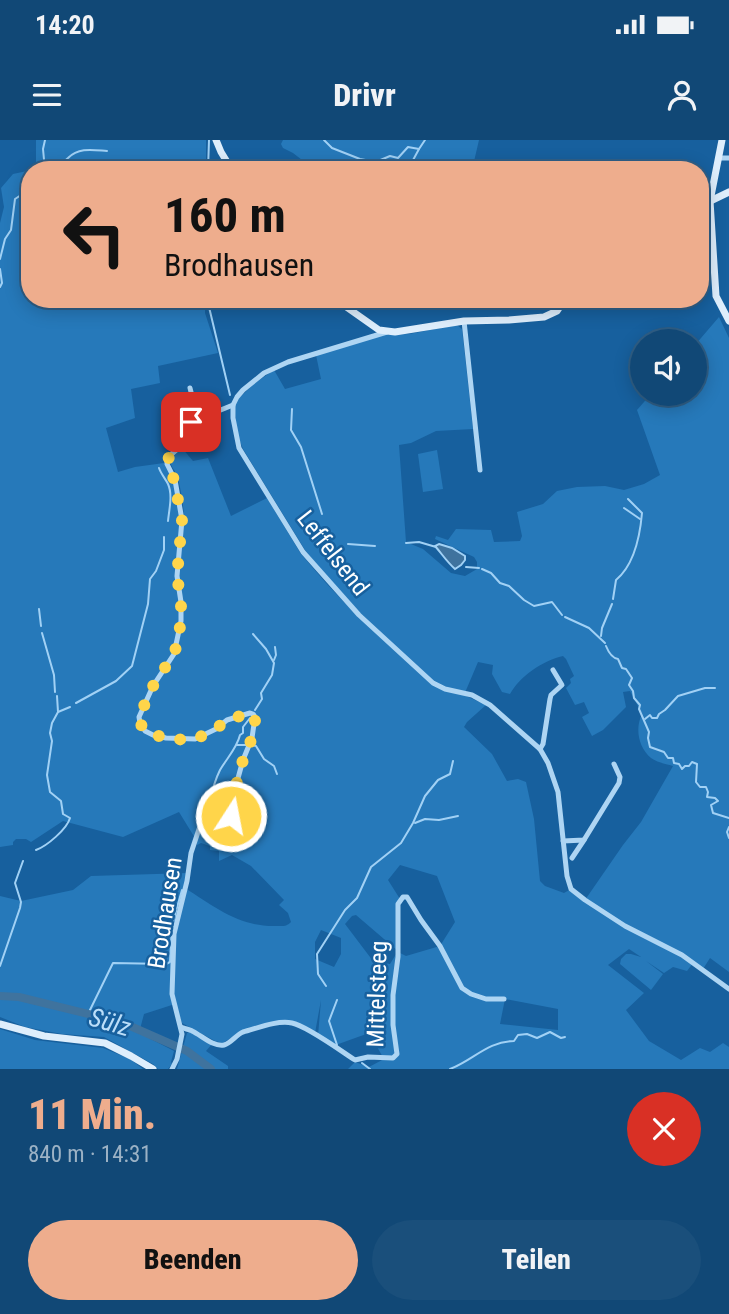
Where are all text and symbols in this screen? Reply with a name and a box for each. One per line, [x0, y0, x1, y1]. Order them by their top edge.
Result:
text: 14:20 [35, 10, 95, 40]
icon: menu [28, 76, 66, 114]
text: Drivr [333, 76, 396, 114]
icon: person [663, 76, 701, 114]
text: 160 m [164, 187, 286, 244]
icon: left [49, 189, 140, 280]
text: Brodhausen [164, 246, 314, 284]
map controls [630, 329, 707, 406]
button: sound [630, 329, 707, 406]
pin [161, 392, 221, 452]
icon: arrive [172, 403, 210, 441]
street label: Leffelsend [291, 505, 375, 601]
position arrow [194, 779, 268, 853]
street label: Brodhausen [142, 855, 188, 971]
street label: Mittelsteeg [361, 940, 393, 1048]
water label: Sülz [86, 1002, 134, 1042]
text: 11 Min. [28, 1090, 156, 1139]
button: close [627, 1092, 701, 1166]
text: 840 m · 14:31 [28, 1141, 152, 1168]
button: Beenden [28, 1220, 358, 1300]
button: Teilen [372, 1220, 701, 1300]

